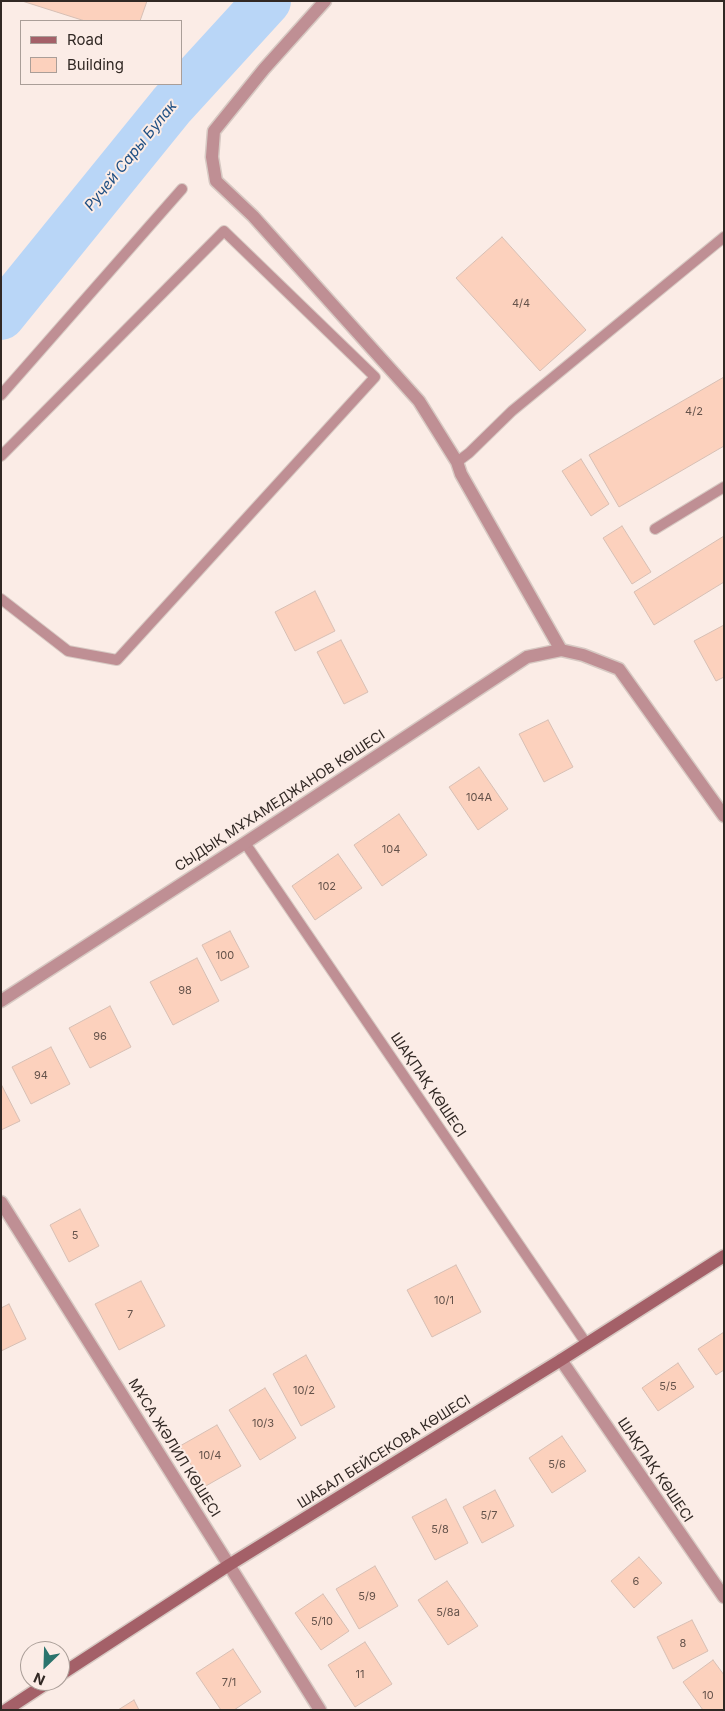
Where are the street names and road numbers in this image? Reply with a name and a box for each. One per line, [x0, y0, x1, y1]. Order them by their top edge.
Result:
street label: СЫДЫҚ МҰХАМЕДЖАНОВ КӨШЕСІ [172, 727, 388, 875]
street label: ШАҚПАҚ КӨШЕСІ [387, 1030, 469, 1140]
street label: МҰСА ЖӘЛИЛ КӨШЕСІ [124, 1376, 224, 1520]
street label: ШАБАЛ БЕЙСЕКОВА КӨШЕСІ [294, 1392, 474, 1512]
street label: ШАҚПАҚ КӨШЕСІ [614, 1415, 696, 1525]

